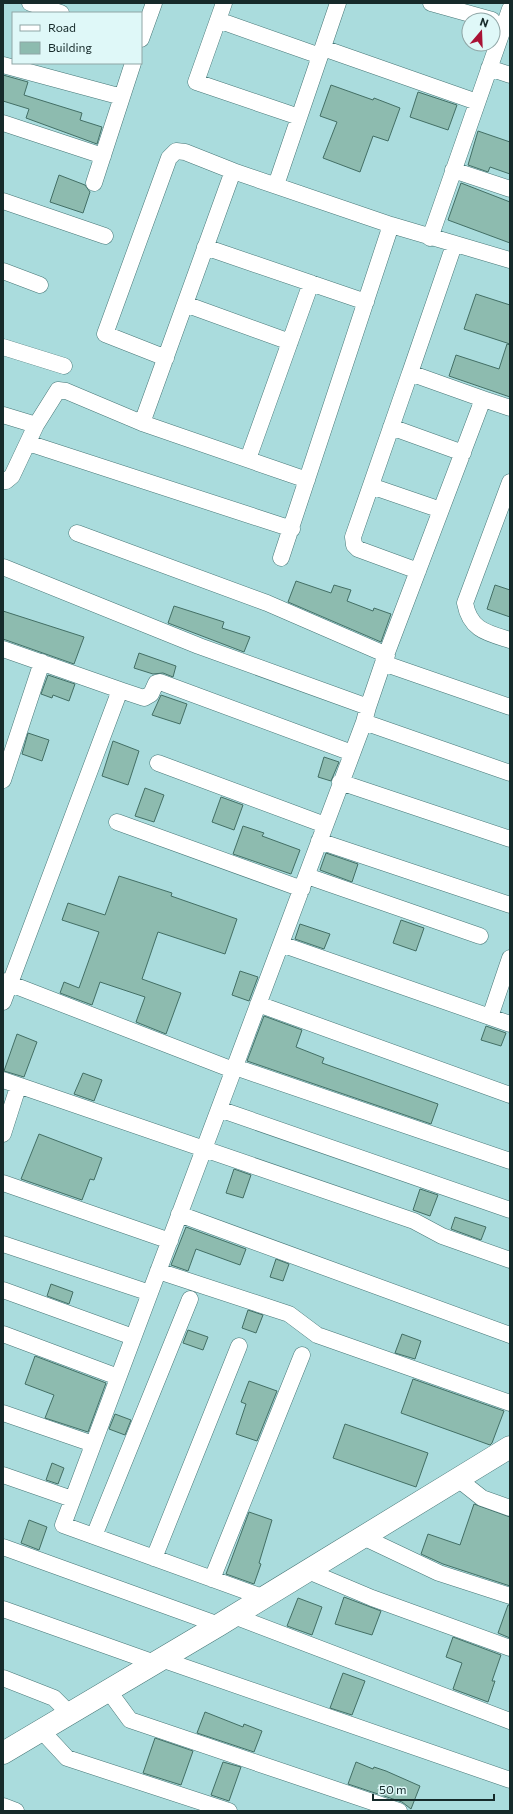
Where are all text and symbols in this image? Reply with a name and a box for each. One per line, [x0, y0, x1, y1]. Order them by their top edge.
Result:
legend [12, 12, 142, 64]
north arrow [461, 12, 501, 52]
text: N [478, 15, 490, 30]
text: Road [48, 20, 76, 34]
text: Building [48, 40, 92, 54]
scale bar [373, 1776, 494, 1802]
text: 50 m [379, 1782, 407, 1796]

